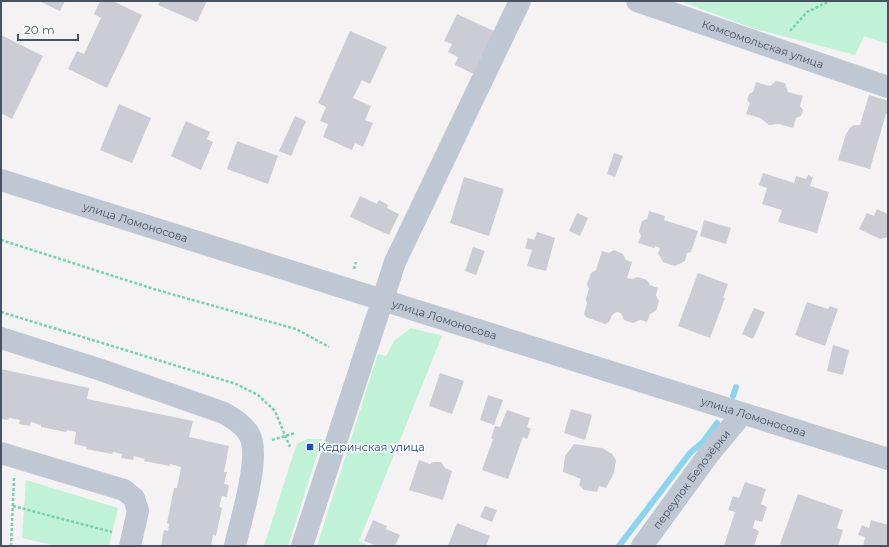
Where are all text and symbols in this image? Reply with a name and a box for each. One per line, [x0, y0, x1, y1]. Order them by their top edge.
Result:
scale bar [18, 16, 78, 42]
street label: Комсомольская улица [700, 17, 826, 71]
text: 20 m [24, 22, 55, 37]
street label: улица Ломоносова [80, 199, 190, 245]
street label: улица Ломоносова [389, 296, 499, 343]
street label: улица Ломоносова [698, 393, 808, 440]
street label: переулок Белозёрки [650, 427, 733, 532]
place label: Кедринская улица [318, 440, 425, 454]
marker: Кедринская улица [305, 442, 315, 452]

